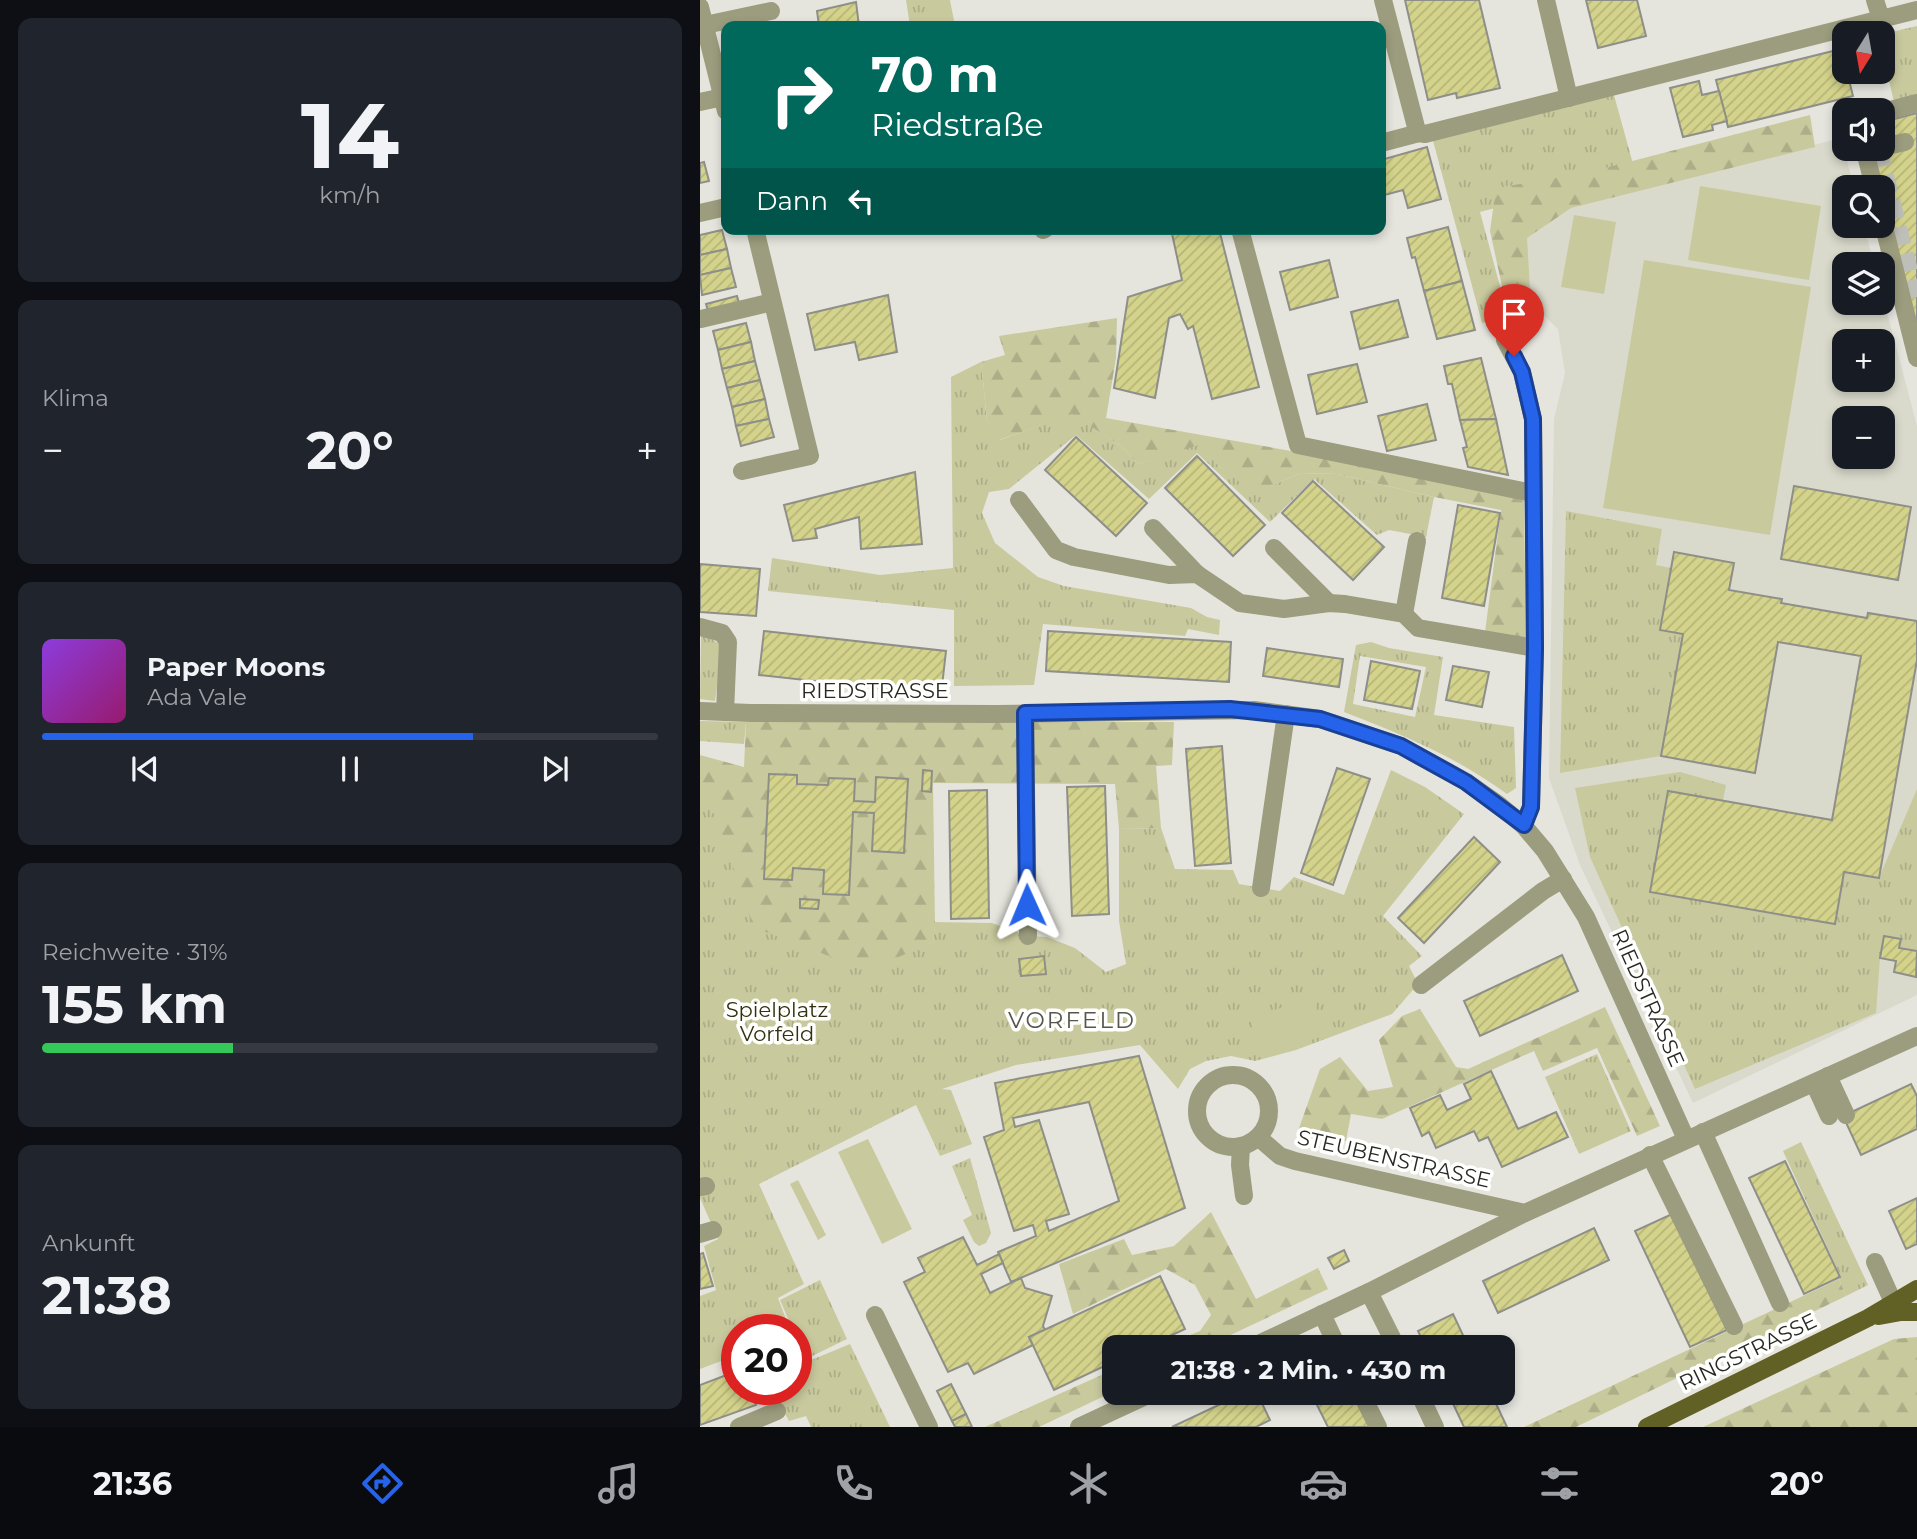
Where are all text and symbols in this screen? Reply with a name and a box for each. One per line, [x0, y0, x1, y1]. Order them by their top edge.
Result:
north arrow [1832, 21, 1895, 84]
map controls [1832, 21, 1895, 469]
text: 70 m [871, 45, 999, 104]
icon: right [756, 49, 847, 140]
text: 14 [301, 80, 399, 191]
button: sound [1832, 98, 1895, 161]
text: Riedstraße [871, 105, 1044, 144]
button: search [1832, 175, 1895, 238]
text: km/h [319, 181, 381, 209]
icon: left [842, 182, 880, 220]
text: Dann [756, 185, 828, 217]
button: layers [1832, 252, 1895, 315]
pin [1484, 284, 1544, 356]
icon: arrive [1495, 295, 1533, 333]
button: + [1832, 329, 1895, 392]
text: Klima [42, 384, 109, 412]
button: − [1832, 406, 1895, 469]
text: 20° [306, 419, 394, 482]
text: − [42, 427, 64, 474]
text: + [636, 427, 658, 474]
text: Paper Moons [147, 651, 325, 683]
street label: RIEDSTRASSE [801, 678, 949, 703]
text: Ada Vale [147, 683, 247, 711]
icon: previous [126, 750, 164, 788]
icon: pause [331, 750, 369, 788]
icon: next [536, 750, 574, 788]
position arrow [990, 868, 1064, 942]
street label: RIEDSTRASSE [1607, 925, 1690, 1070]
text: Reichweite · 31% [42, 938, 228, 966]
text: 155 km [42, 973, 227, 1036]
park label: Spielplatz Vorfeld [726, 997, 828, 1046]
district label: VORFELD [1008, 1006, 1136, 1034]
street label: STEUBENSTRASSE [1295, 1124, 1493, 1193]
text: Ankunft [42, 1229, 136, 1257]
text: 21:38 [42, 1264, 172, 1327]
street label: RINGSTRASSE [1675, 1307, 1821, 1396]
speed limit sign: 20 [721, 1314, 812, 1405]
text: 21:38 · 2 Min. · 430 m [1171, 1354, 1446, 1386]
icon: directions [358, 1459, 407, 1508]
icon: music [594, 1459, 643, 1508]
icon: phone [829, 1459, 878, 1508]
icon: climate [1064, 1459, 1113, 1508]
icon: car [1299, 1459, 1348, 1508]
icon: filters [1535, 1459, 1584, 1508]
text: 21:36 [93, 1464, 172, 1503]
text: 20° [1770, 1464, 1824, 1503]

